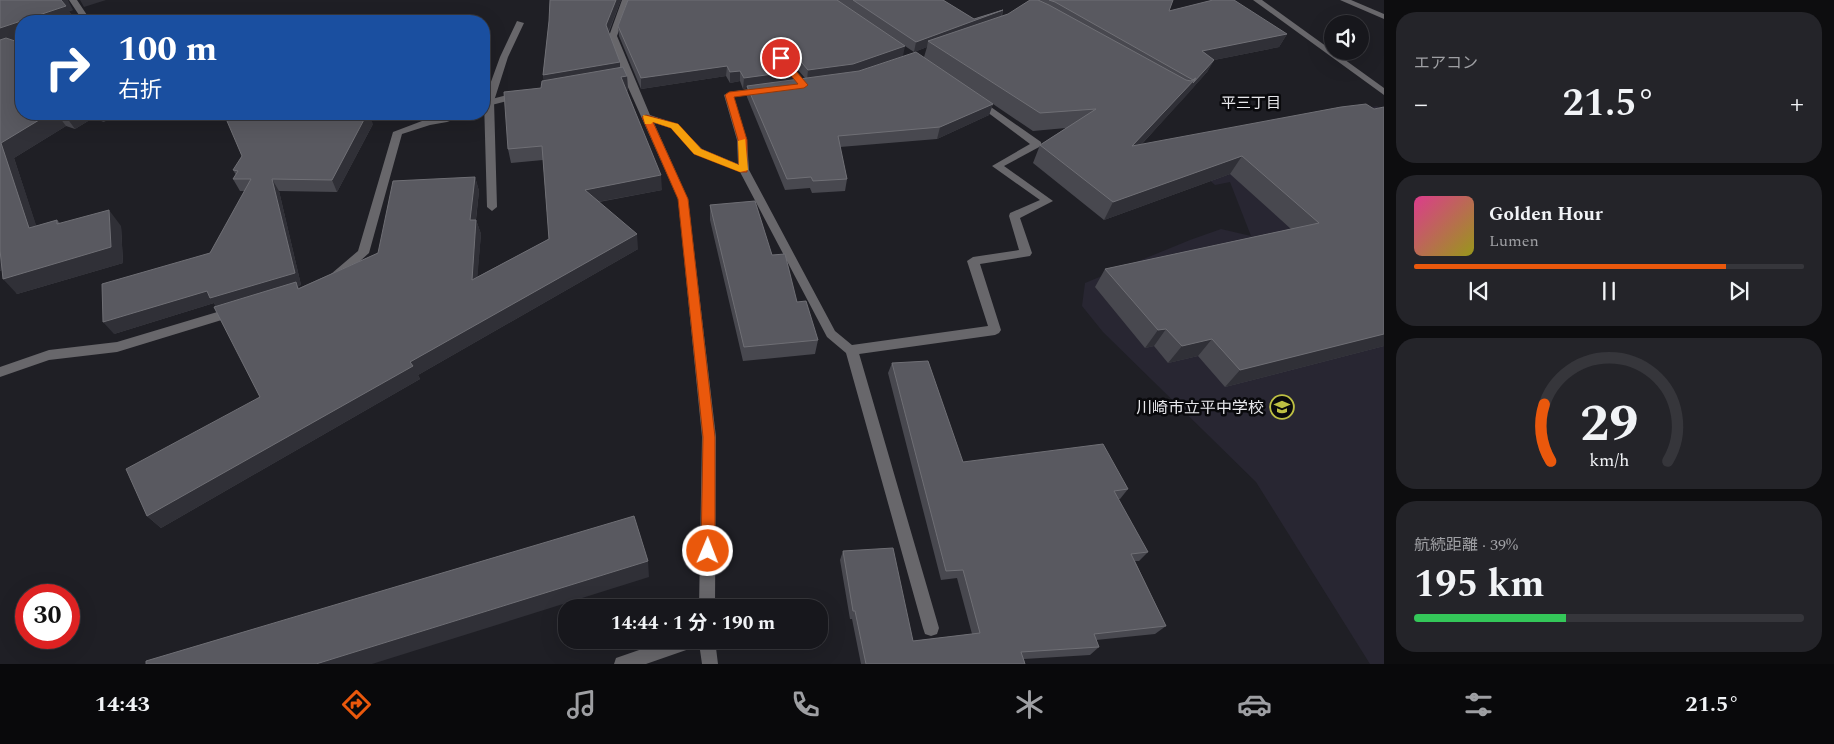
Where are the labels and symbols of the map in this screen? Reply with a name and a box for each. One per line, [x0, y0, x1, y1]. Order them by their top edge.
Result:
pin [760, 37, 802, 79]
district label: 平三丁目 [1221, 92, 1281, 115]
school or university icon: 川崎市立平中学校 [1269, 394, 1295, 420]
place label: 川崎市立平中学校 [1136, 396, 1264, 420]
position arrow [681, 524, 733, 576]
speed limit sign: 30 [15, 584, 80, 649]

